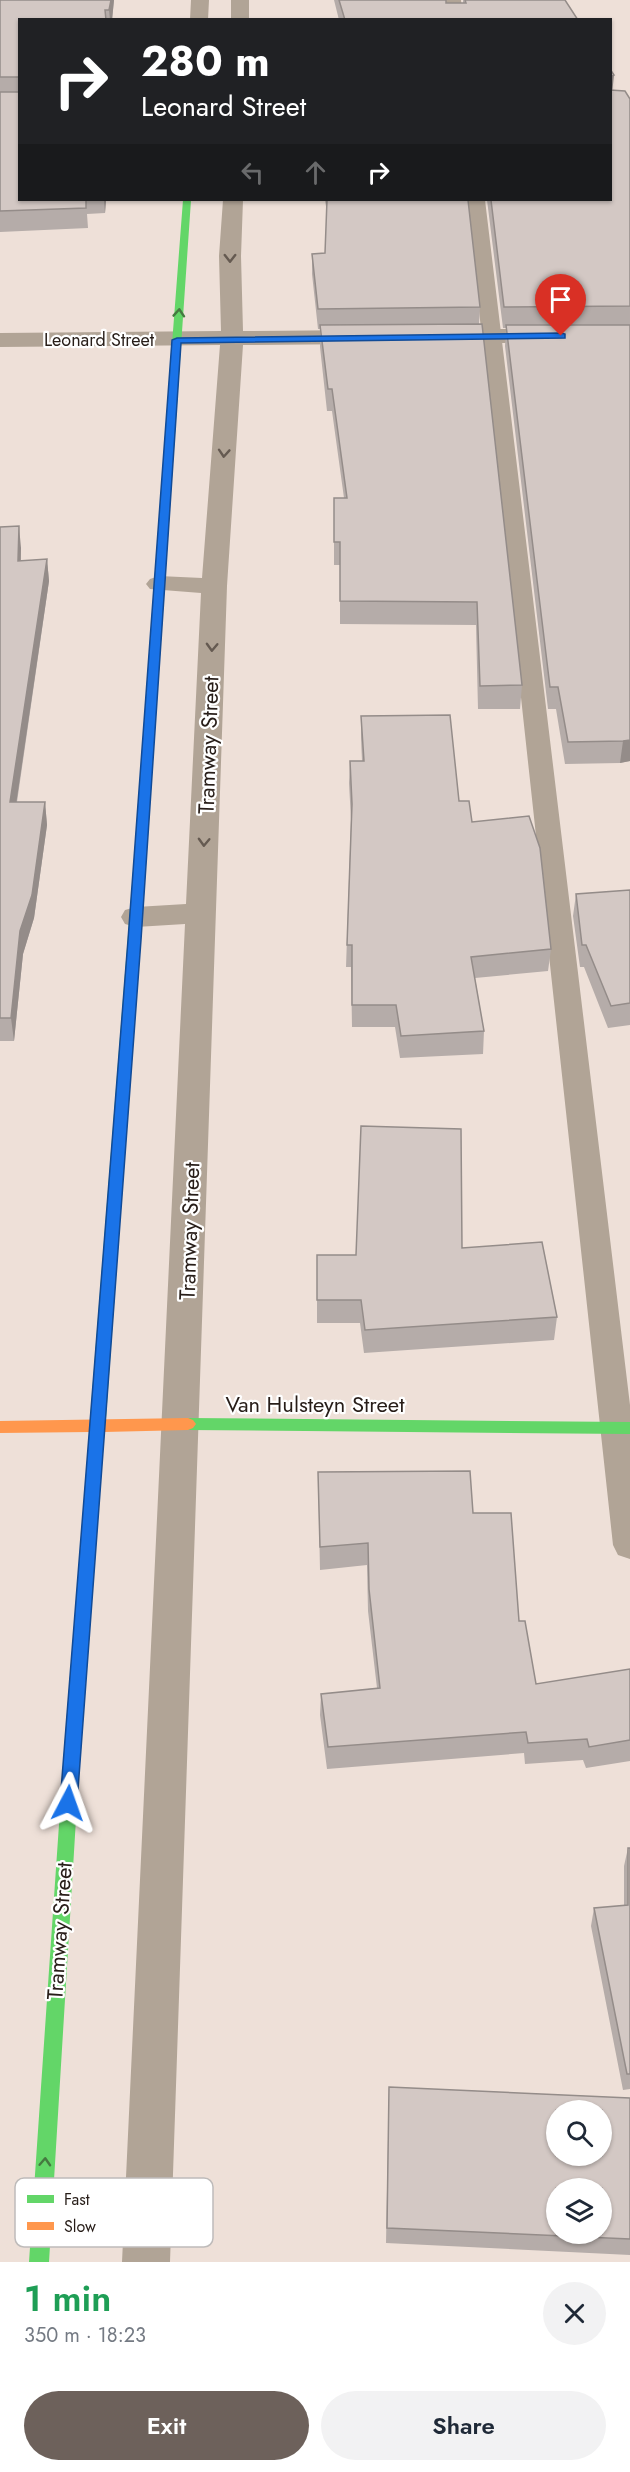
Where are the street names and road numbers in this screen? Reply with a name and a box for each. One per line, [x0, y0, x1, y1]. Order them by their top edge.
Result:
street label: Leonard Street [44, 327, 155, 353]
street label: Tramway Street [190, 675, 226, 814]
street label: Tramway Street [171, 1161, 207, 1300]
street label: Van Hulsteyn Street [226, 1388, 405, 1420]
street label: Tramway Street [38, 1860, 80, 2001]

